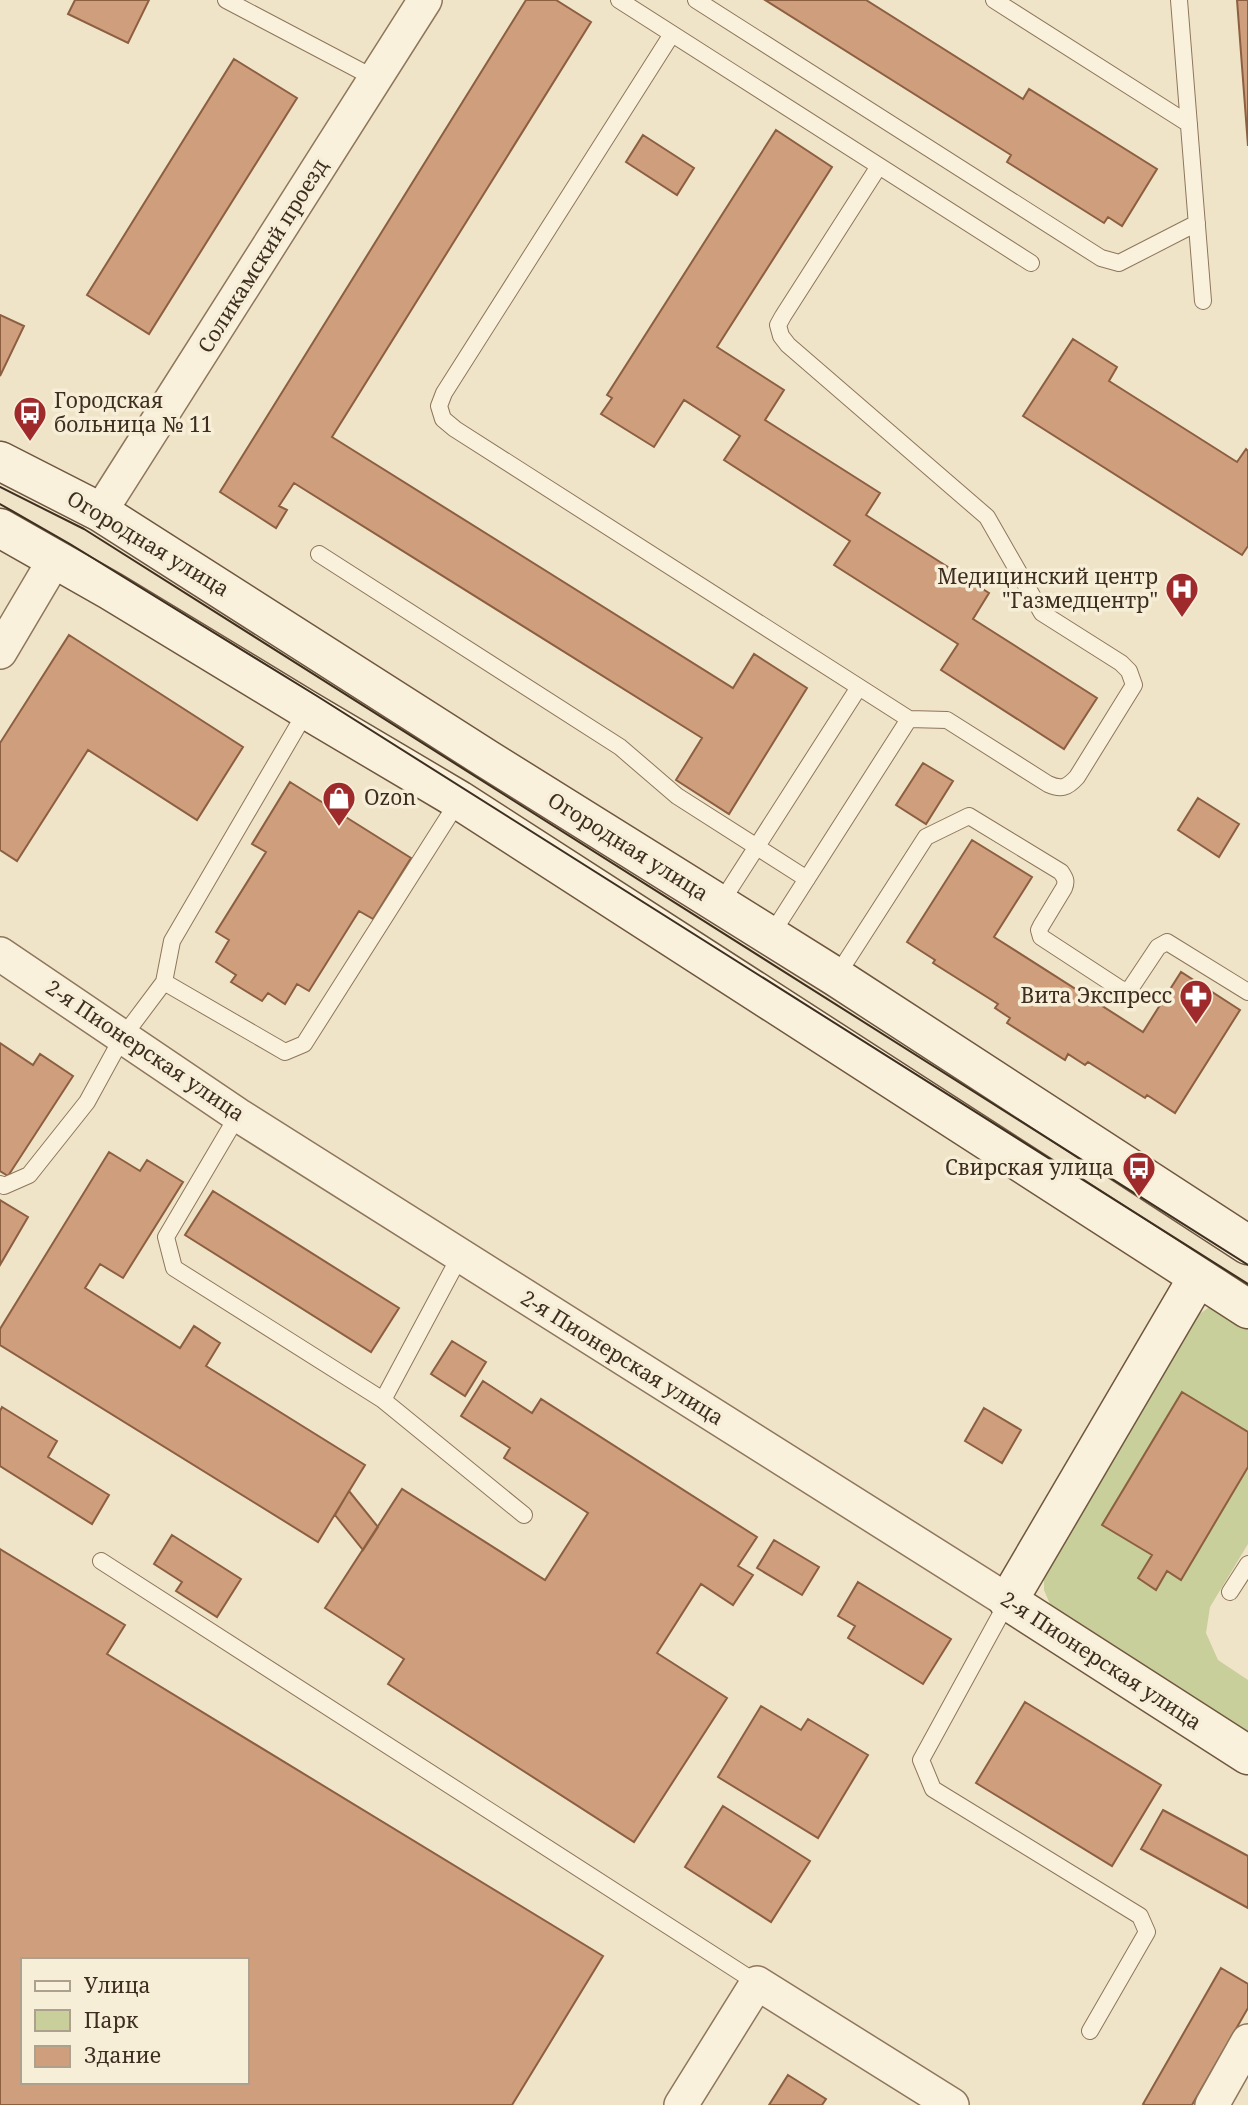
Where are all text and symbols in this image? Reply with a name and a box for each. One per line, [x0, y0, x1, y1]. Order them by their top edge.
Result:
street label: Соликамский проезд [191, 153, 333, 358]
place label: Городская больница № 11 [54, 386, 213, 438]
bus stop icon: Городская больница № 11 [11, 394, 49, 443]
street label: Огородная улица [62, 484, 235, 603]
place label: Медицинский центр "Газмедцентр" [937, 562, 1158, 614]
hospital icon: Медицинский центр "Газмедцентр" [1163, 570, 1201, 619]
shop icon: Ozon [320, 779, 358, 828]
place label: Ozon [364, 783, 416, 811]
street label: Огородная улица [543, 785, 714, 907]
street label: 2-я Пионерская улица [41, 973, 250, 1127]
pharmacy icon: Вита Экспресс [1177, 977, 1215, 1026]
place label: Вита Экспресс [1020, 981, 1172, 1009]
bus stop icon: Свирская улица [1120, 1149, 1158, 1198]
place label: Свирская улица [945, 1153, 1114, 1181]
street label: 2-я Пионерская улица [516, 1283, 729, 1431]
street label: 2-я Пионерская улица [996, 1585, 1207, 1736]
legend [21, 1958, 248, 2084]
text: Улица [84, 1971, 151, 1999]
text: Парк [84, 2006, 139, 2034]
text: Здание [84, 2041, 161, 2069]

